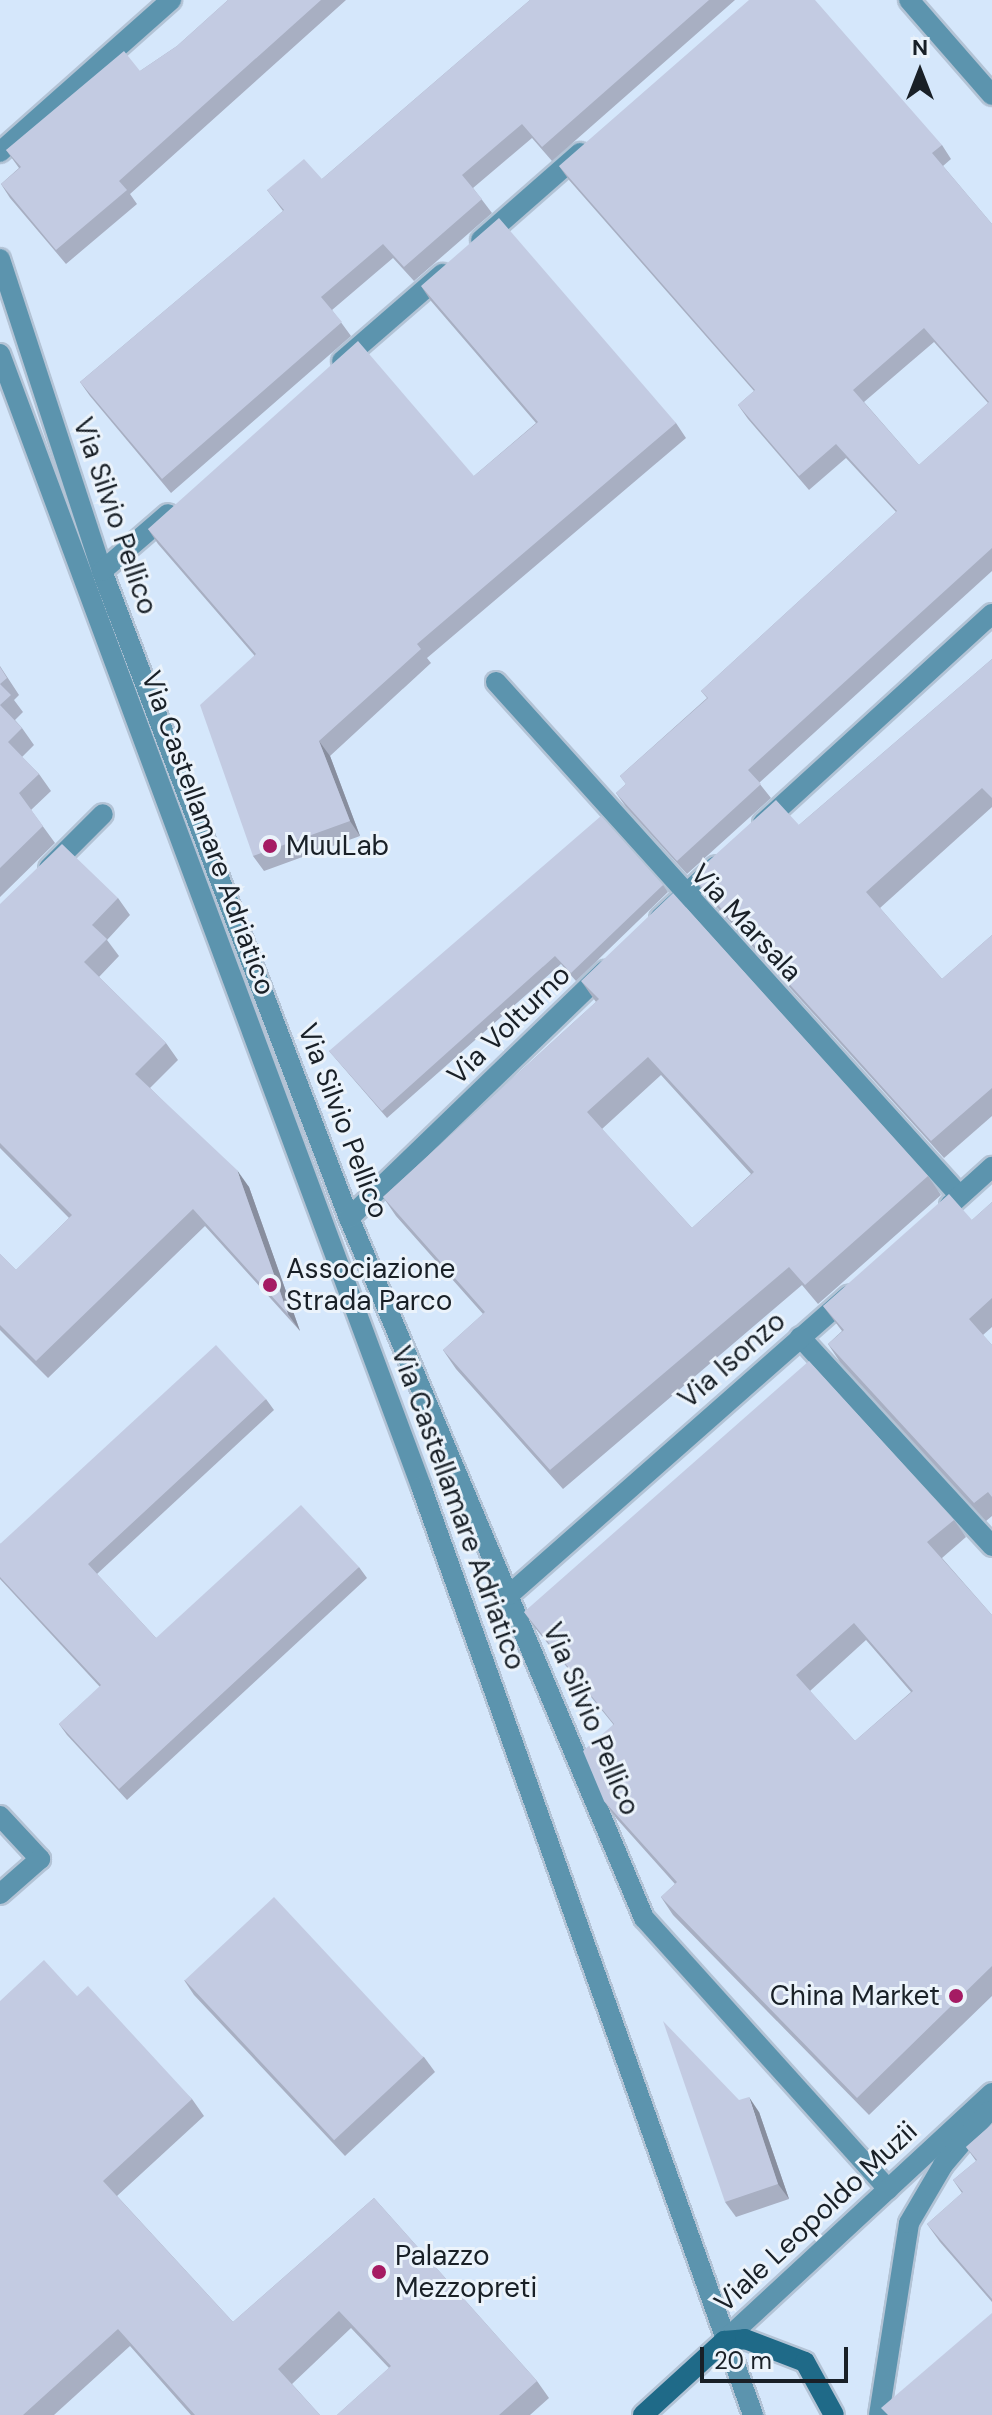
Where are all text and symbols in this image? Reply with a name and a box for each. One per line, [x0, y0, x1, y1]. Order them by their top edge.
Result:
north arrow [880, 32, 960, 112]
text: N [912, 33, 928, 62]
street label: Via Silvio Pellico [66, 413, 164, 619]
street label: Via Castellamare Adriatico [134, 667, 282, 999]
place label: MuuLab [286, 829, 389, 863]
marker: MuuLab [261, 837, 279, 855]
street label: Via Marsala [683, 857, 809, 989]
street label: Via Volturno [441, 958, 577, 1092]
street label: Via Silvio Pellico [290, 1019, 396, 1223]
place label: Associazione Strada Parco [286, 1252, 455, 1318]
marker: Associazione Strada Parco [261, 1276, 279, 1294]
street label: Via Isonzo [672, 1304, 792, 1416]
street label: Via Castellamare Adriatico [384, 1342, 532, 1674]
street label: Via Silvio Pellico [535, 1618, 647, 1820]
place label: China Market [770, 1979, 940, 2013]
marker: China Market [947, 1987, 965, 2005]
street label: Viale Leopoldo Muzii [708, 2114, 924, 2320]
place label: Palazzo Mezzopreti [395, 2239, 537, 2305]
marker: Palazzo Mezzopreti [370, 2263, 388, 2281]
scale bar [704, 2331, 852, 2381]
text: 20 m [714, 2345, 772, 2376]

